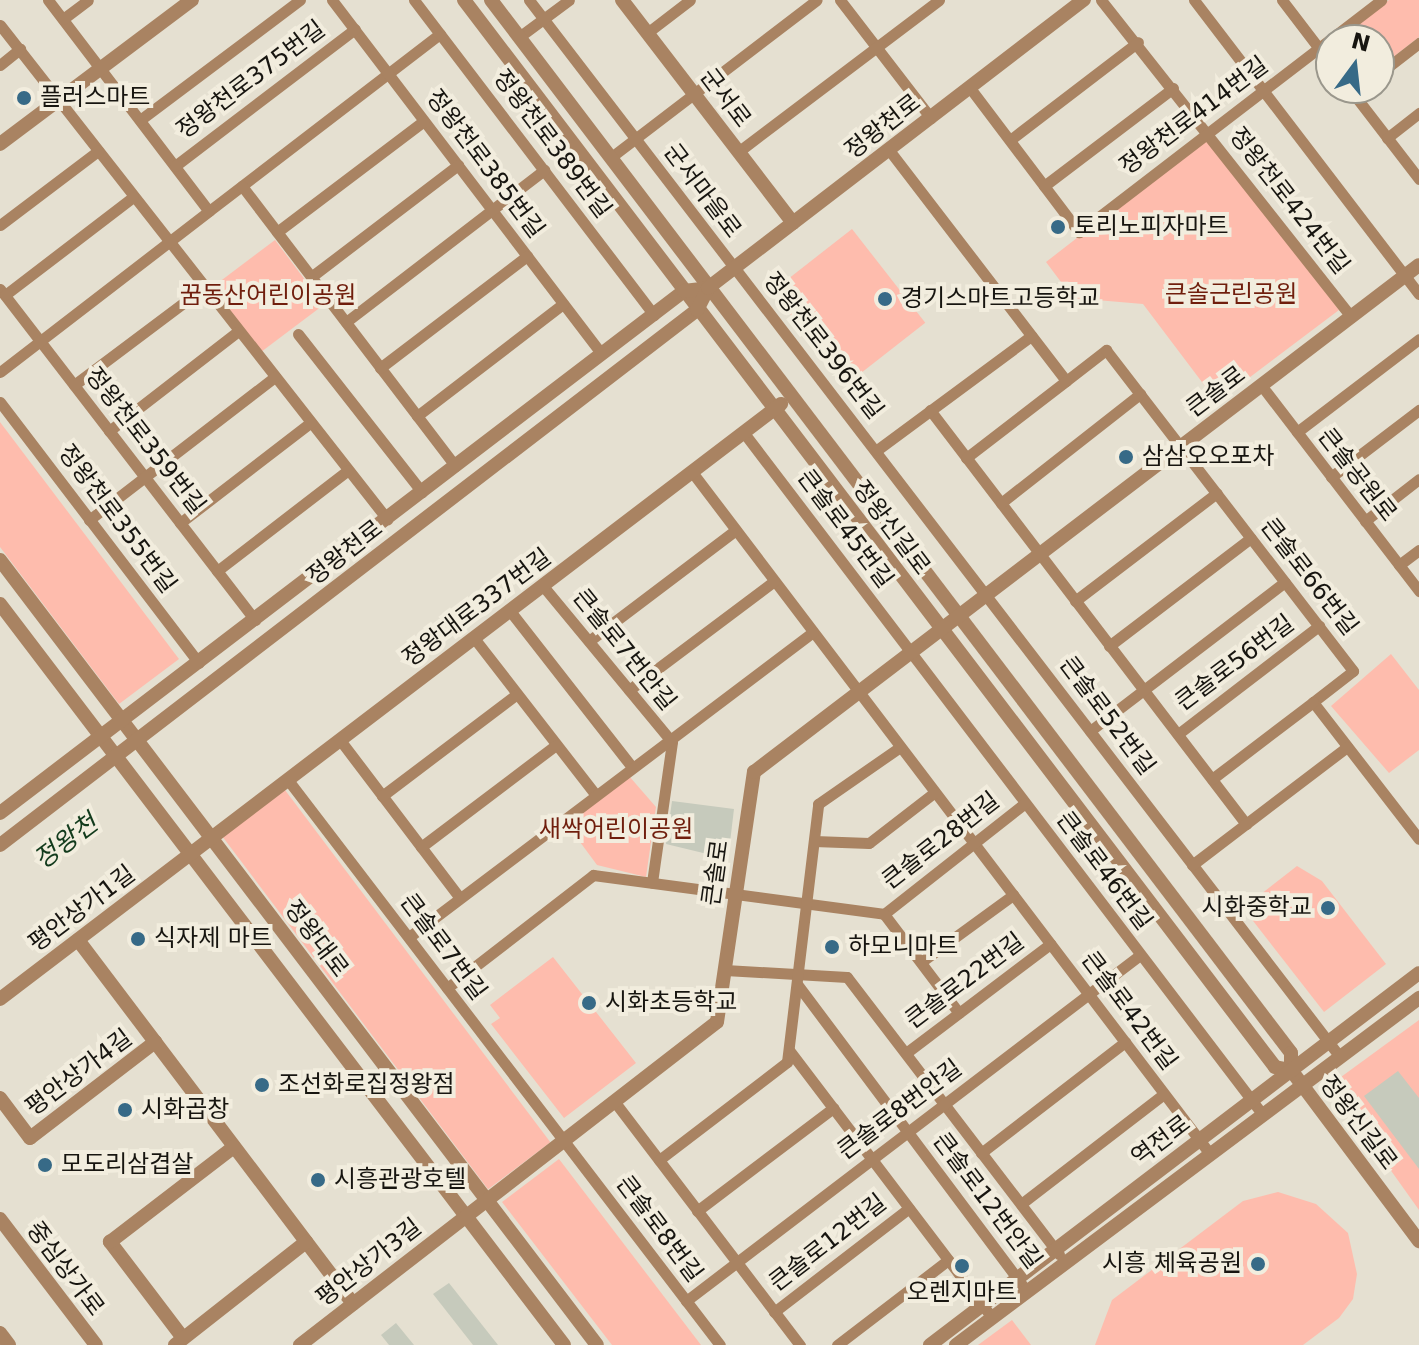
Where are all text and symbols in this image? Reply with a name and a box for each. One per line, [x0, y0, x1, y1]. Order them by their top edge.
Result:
street label: 정왕천로375번길 [171, 15, 331, 145]
north arrow [1315, 24, 1395, 104]
text: N [1349, 28, 1373, 57]
street label: 정왕천로414번길 [1114, 51, 1274, 181]
street label: 군서로 [694, 63, 756, 133]
street label: 정왕천로389번길 [487, 64, 617, 224]
place label: 플러스마트 [40, 84, 150, 112]
street label: 정왕천로385번길 [420, 84, 550, 244]
street label: 정왕천로 [839, 88, 927, 166]
marker: 플러스마트 [15, 89, 33, 107]
street label: 정왕천로424번길 [1223, 122, 1355, 280]
street label: 군서마을로 [657, 138, 747, 244]
place label: 토리노피자마트 [1074, 213, 1229, 241]
marker: 토리노피자마트 [1049, 218, 1067, 236]
street label: 정왕천로396번길 [757, 267, 889, 425]
park label: 큰솔근린공원 [1165, 281, 1297, 309]
park label: 꿈동산어린이공원 [180, 282, 356, 310]
place label: 경기스마트고등학교 [901, 285, 1100, 313]
marker: 경기스마트고등학교 [876, 290, 894, 308]
street label: 큰솔로 [1181, 361, 1251, 423]
street label: 정왕천로359번길 [79, 362, 211, 520]
street label: 큰솔공원로 [1312, 423, 1402, 527]
street label: 정왕천로355번길 [52, 439, 182, 599]
place label: 삼삼오오포차 [1142, 443, 1274, 471]
marker: 삼삼오오포차 [1117, 448, 1135, 466]
street label: 큰솔로45번길 [791, 464, 899, 594]
street label: 정왕신길로 [846, 475, 936, 581]
street label: 큰솔로66번길 [1254, 513, 1364, 641]
street label: 정왕천로 [301, 514, 389, 592]
street label: 정왕대로337번길 [397, 543, 557, 673]
street label: 큰솔로7번안길 [566, 584, 682, 716]
street label: 큰솔로56번길 [1170, 609, 1300, 717]
street label: 큰솔로52번길 [1053, 651, 1161, 781]
street label: 큰솔로28번길 [877, 786, 1005, 896]
street label: 큰솔로46번길 [1050, 806, 1158, 936]
water label: 정왕천 [28, 808, 104, 876]
park label: 새싹어린이공원 [539, 816, 693, 844]
street label: 큰솔로 [697, 838, 735, 908]
street label: 평안상가1길 [23, 860, 141, 958]
street label: 큰솔로7번길 [394, 888, 492, 1006]
place label: 시화중학교 [1202, 894, 1312, 922]
street label: 정왕대로 [278, 895, 354, 983]
marker: 시화중학교 [1319, 899, 1337, 917]
place label: 식자제 마트 [154, 925, 272, 953]
street label: 큰솔로22번길 [900, 927, 1030, 1035]
marker: 식자제 마트 [129, 930, 147, 948]
place label: 하모니마트 [848, 933, 958, 961]
marker: 하모니마트 [823, 938, 841, 956]
street label: 큰솔로42번길 [1075, 946, 1183, 1076]
place label: 시화초등학교 [605, 989, 737, 1017]
marker: 시화초등학교 [580, 994, 598, 1012]
street label: 평안상가4길 [20, 1024, 138, 1122]
street label: 큰솔로8번안길 [832, 1054, 968, 1166]
street label: 정왕신길로 [1313, 1070, 1403, 1176]
place label: 조선화로집정왕점 [278, 1071, 455, 1099]
marker: 조선화로집정왕점 [253, 1076, 271, 1094]
place label: 시화곱창 [141, 1096, 229, 1124]
marker: 시화곱창 [116, 1101, 134, 1119]
street label: 역전로 [1126, 1110, 1196, 1172]
street label: 큰솔로12번안길 [926, 1127, 1048, 1275]
place label: 모도리삼겹살 [61, 1151, 193, 1179]
marker: 모도리삼겹살 [36, 1156, 54, 1174]
place label: 시흥관광호텔 [334, 1166, 466, 1194]
street label: 큰솔로8번길 [610, 1170, 708, 1288]
marker: 시흥관광호텔 [309, 1171, 327, 1189]
street label: 큰솔로12번길 [764, 1188, 892, 1298]
street label: 평안상가3길 [311, 1213, 427, 1313]
street label: 중심상가로 [20, 1216, 110, 1322]
place label: 시흥 체육공원 [1102, 1250, 1242, 1278]
marker: 시흥 체육공원 [1249, 1255, 1267, 1273]
marker: 오렌지마트 [953, 1257, 971, 1275]
place label: 오렌지마트 [907, 1279, 1017, 1307]

